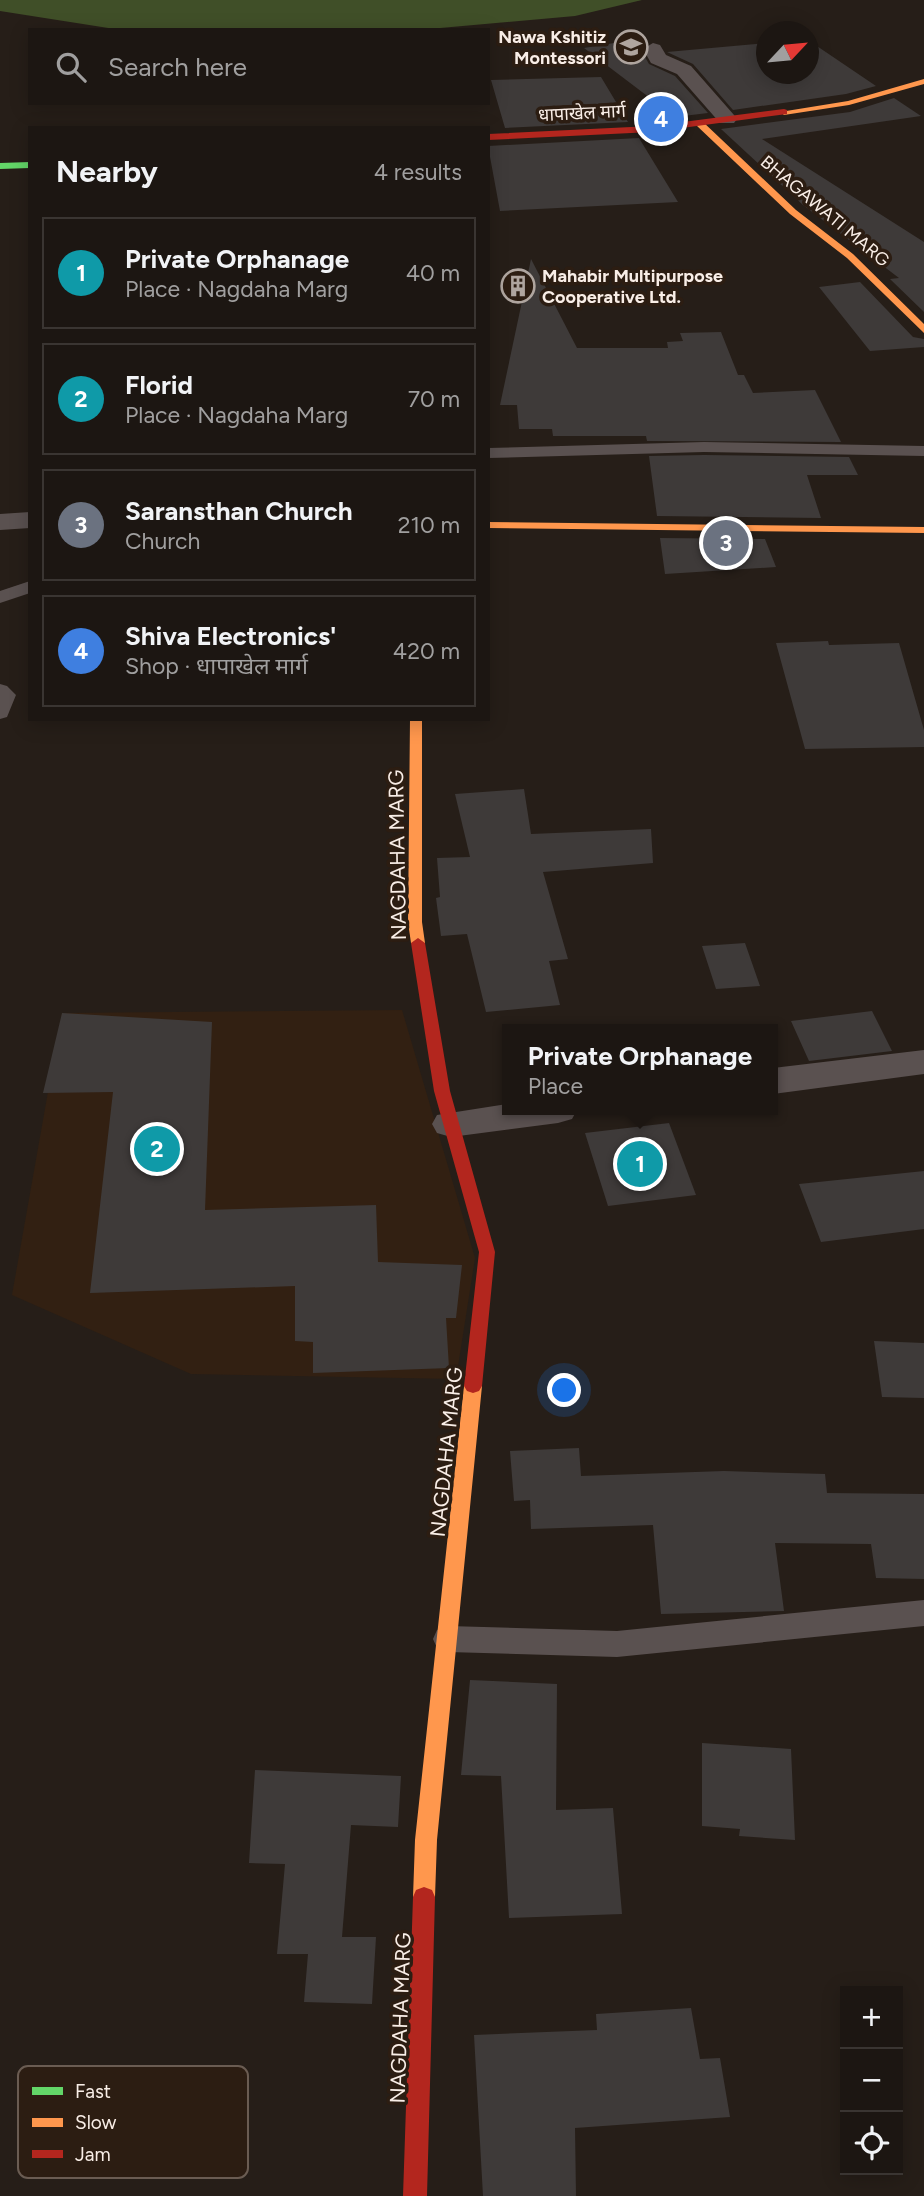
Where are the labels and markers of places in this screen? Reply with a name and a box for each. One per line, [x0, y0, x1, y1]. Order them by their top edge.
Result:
place label: Nawa Kshitiz Montessori [498, 26, 606, 69]
school or university icon: Nawa Kshitiz Montessori [612, 28, 650, 66]
pin: 4 [638, 93, 684, 145]
place label: Mahabir Multipurpose Cooperative Ltd. [542, 265, 723, 308]
building icon: Mahabir Multipurpose Cooperative Ltd. [499, 267, 537, 305]
pin: 3 [703, 517, 749, 569]
pin: 2 [134, 1123, 180, 1175]
pin: 1 [617, 1138, 663, 1190]

